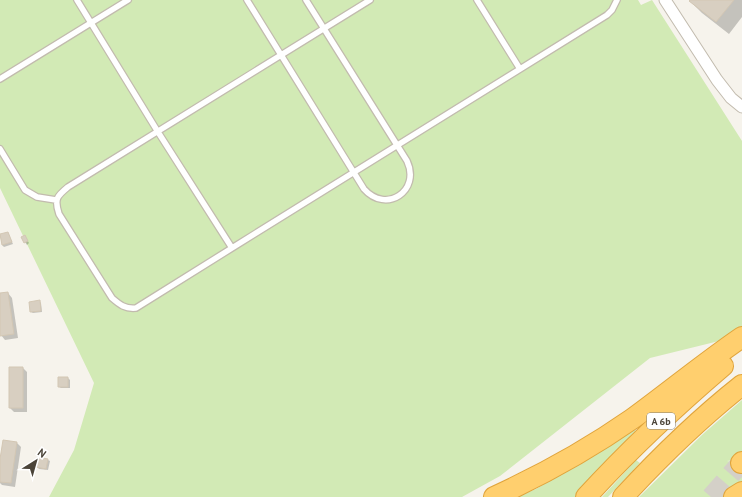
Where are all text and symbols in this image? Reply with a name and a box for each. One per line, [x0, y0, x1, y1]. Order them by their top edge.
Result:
road number: A 6b [647, 413, 675, 429]
north arrow [16, 441, 56, 481]
text: N [35, 445, 49, 461]

